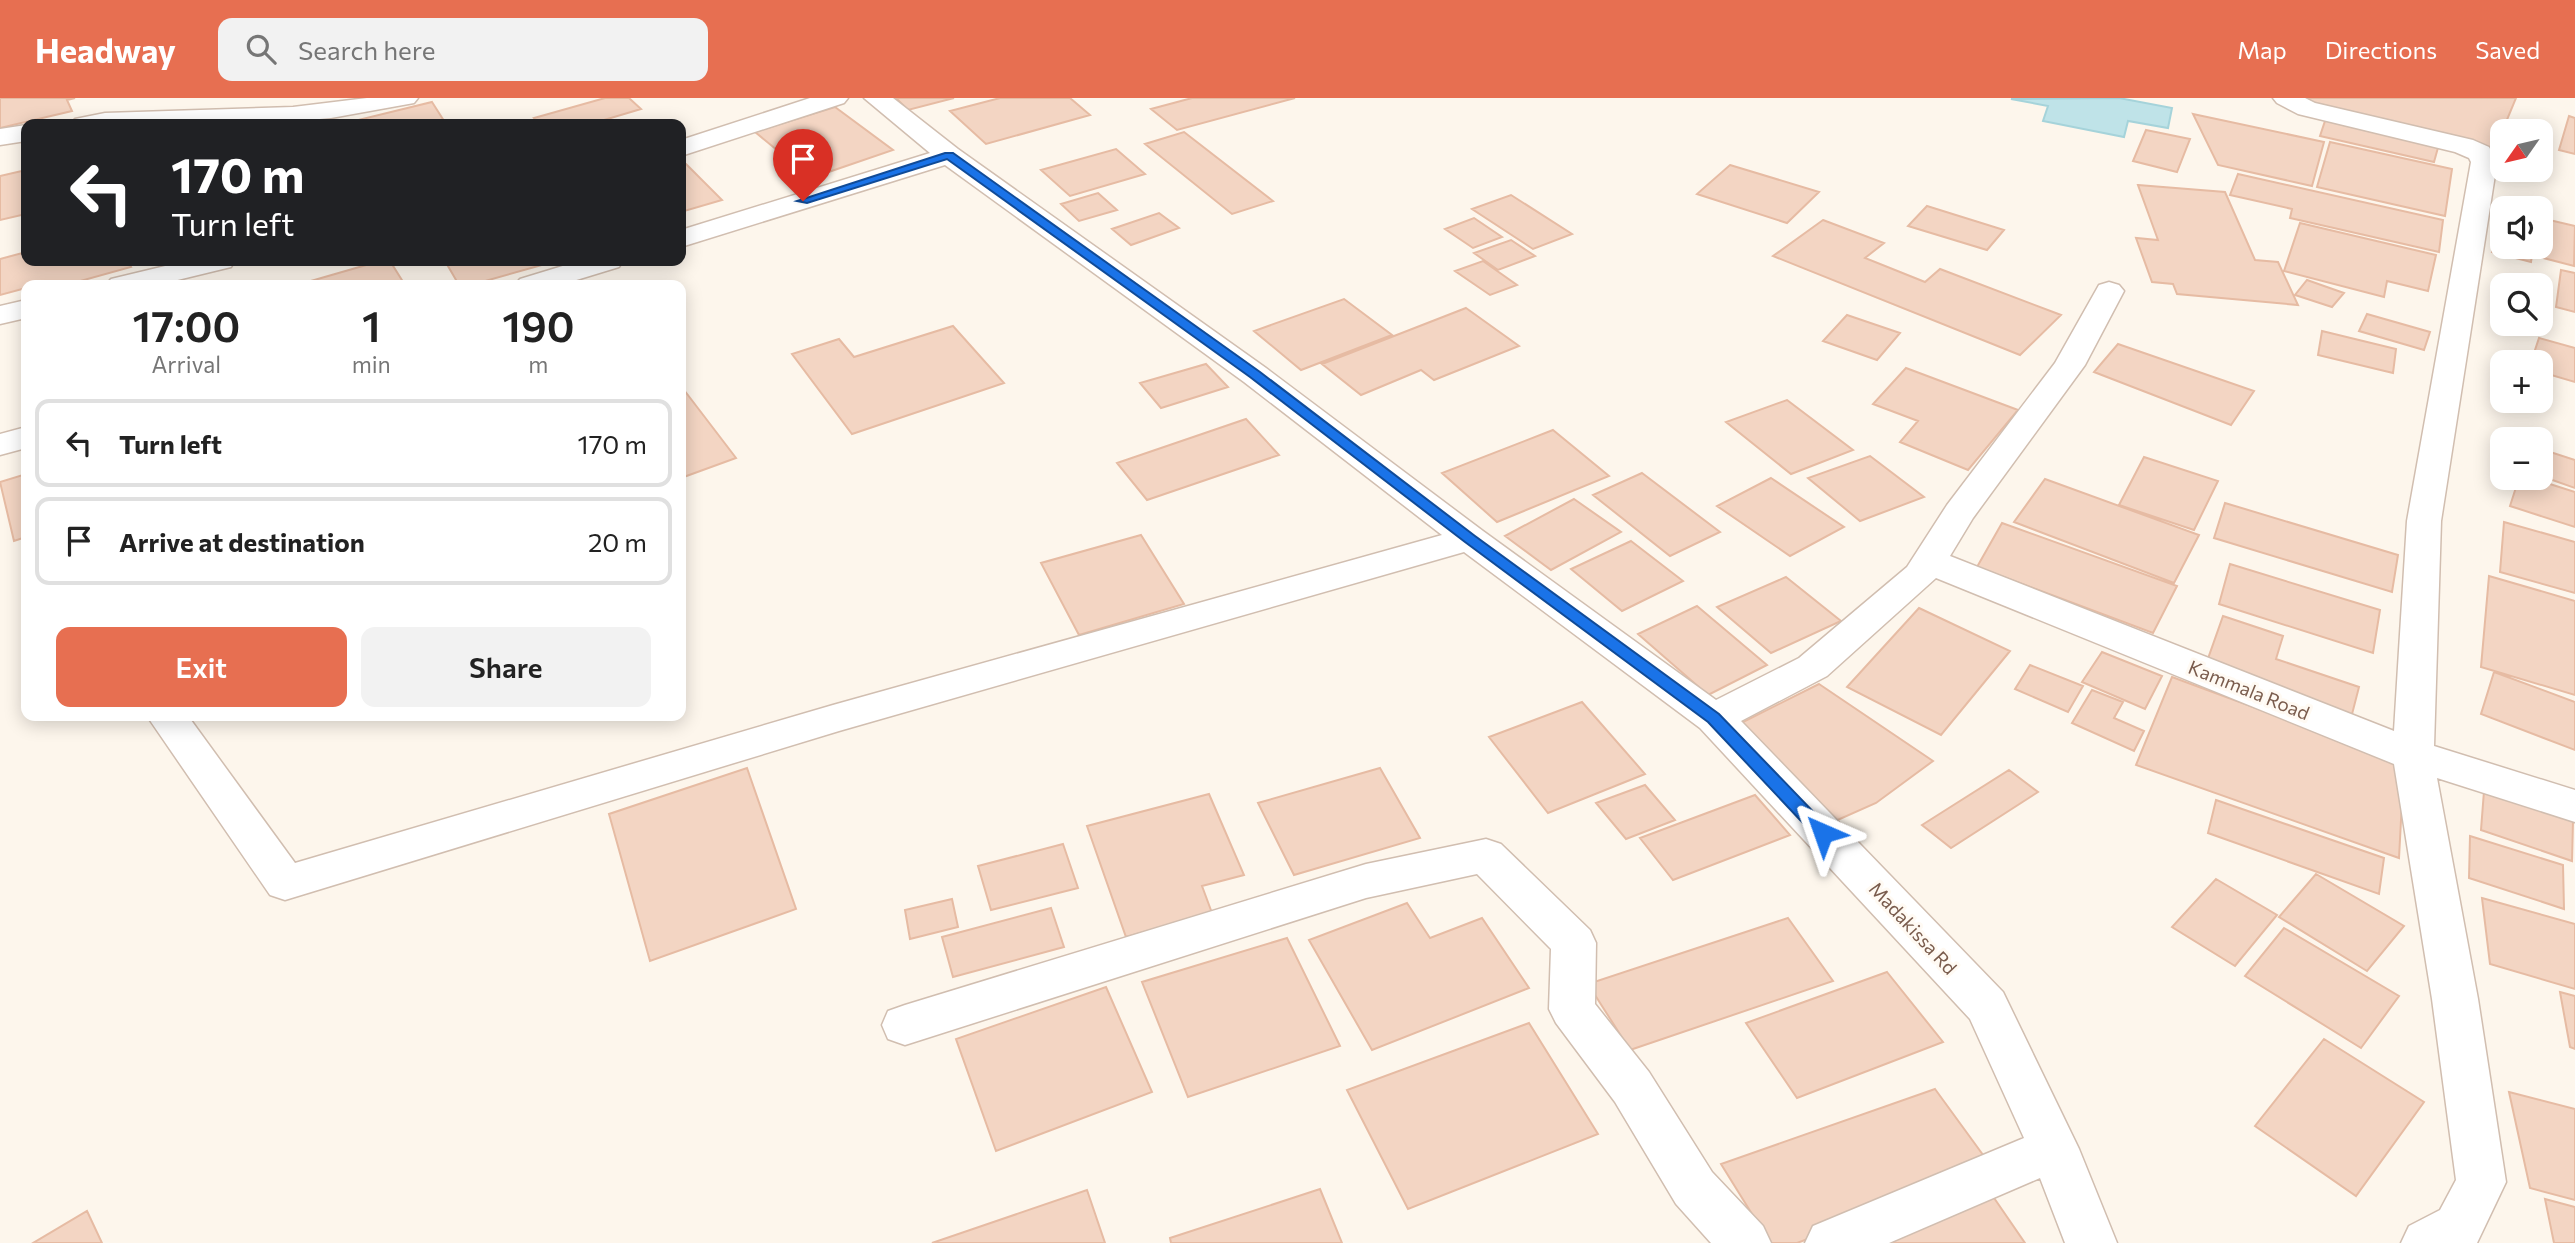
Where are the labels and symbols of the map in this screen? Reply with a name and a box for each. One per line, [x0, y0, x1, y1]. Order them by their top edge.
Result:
north arrow [2490, 119, 2553, 182]
pin [773, 129, 833, 201]
street label: Kammala Road [2185, 655, 2313, 724]
position arrow [1786, 796, 1860, 870]
street label: Madakissa Rd [1865, 877, 1962, 979]

